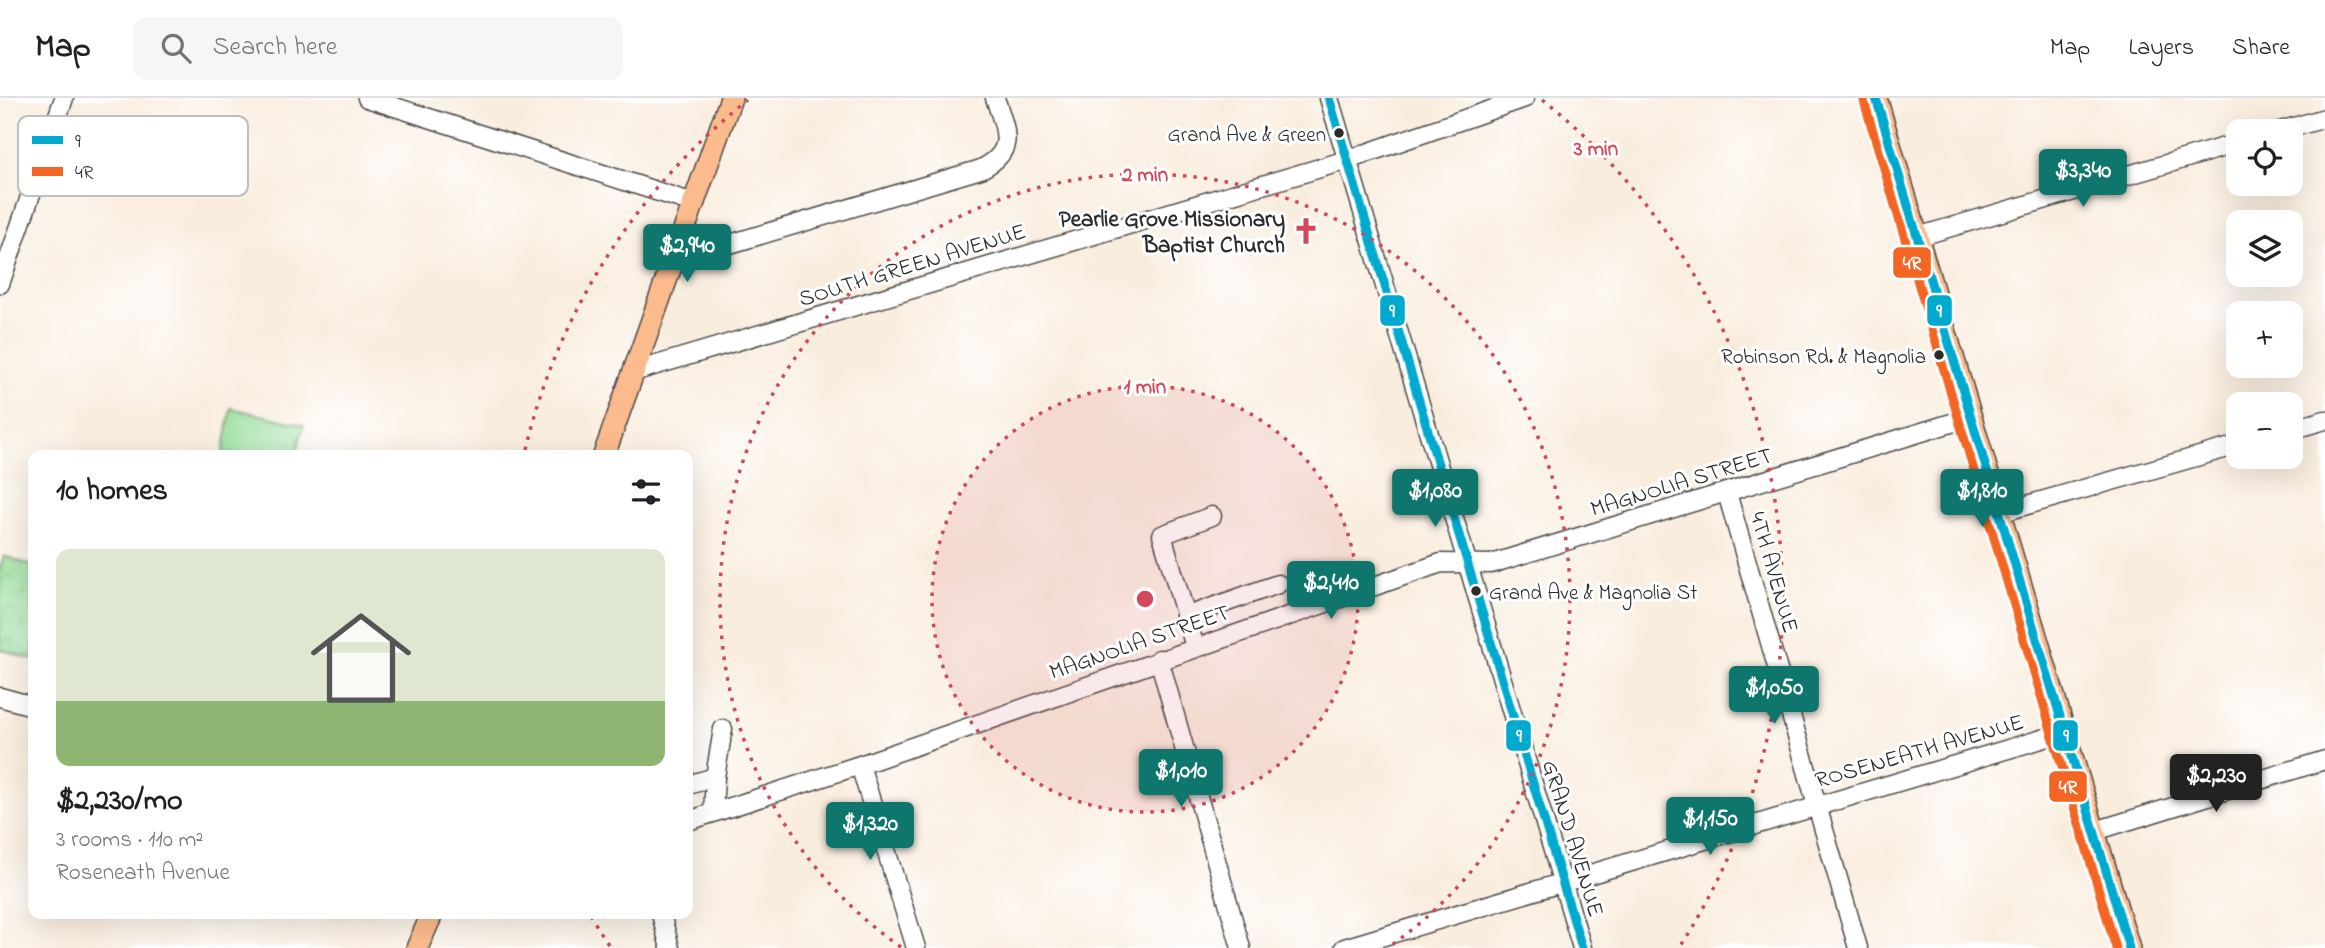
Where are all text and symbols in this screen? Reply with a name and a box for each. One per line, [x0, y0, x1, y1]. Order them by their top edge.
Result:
search box [133, 17, 623, 80]
text: Map [35, 24, 91, 72]
icon: search [157, 29, 195, 67]
text: Search here [213, 29, 337, 67]
text: Map [2050, 31, 2090, 66]
text: Layers [2128, 31, 2194, 66]
text: Share [2232, 31, 2290, 66]
legend [18, 116, 248, 196]
map controls [2226, 119, 2303, 469]
button: locate [2226, 119, 2303, 196]
place label: Grand Ave & Green [1168, 121, 1326, 151]
marker: Grand Ave & Green [1332, 126, 1346, 140]
text: 9 [75, 129, 81, 156]
text: 3 min [1573, 135, 1618, 165]
pin: $3,340 [2026, 150, 2140, 209]
text: $3,340 [2055, 155, 2111, 188]
text: 4R [75, 160, 94, 187]
text: 2 min [1121, 161, 1168, 191]
place label: Pearlie Grove Missionary Baptist Church [1059, 204, 1285, 263]
button: layers [2226, 210, 2303, 287]
street label: SOUTH GREEN AVENUE [795, 216, 1030, 317]
church icon: Pearlie Grove Missionary Baptist Church [1291, 216, 1321, 246]
pin: $2,940 [630, 225, 744, 284]
text: $2,940 [659, 230, 715, 263]
line badge: 4R [1892, 246, 1932, 279]
text: 4R [1903, 251, 1922, 278]
line badge: 9 [1379, 294, 1406, 327]
line badge: 9 [1926, 294, 1953, 327]
text: 9 [1388, 299, 1395, 326]
text: 9 [1935, 299, 1942, 326]
button: + [2226, 301, 2303, 378]
place label: Robinson Rd. & Magnolia [1721, 343, 1926, 375]
marker: Robinson Rd. & Magnolia [1932, 348, 1946, 362]
text: 1 min [1124, 373, 1166, 403]
button: − [2226, 392, 2303, 469]
street label: MAGNOLIA STREET [1587, 440, 1777, 527]
text: 10 homes [56, 470, 168, 514]
pin: $1,080 [1378, 470, 1492, 529]
pin: $1,810 [1925, 470, 2039, 529]
icon: filters [627, 473, 665, 511]
text: $1,080 [1408, 475, 1462, 508]
text: $1,810 [1956, 475, 2008, 508]
street label: 4TH AVENUE [1740, 508, 1806, 637]
pin: $2,410 [1274, 561, 1388, 621]
text: $2,410 [1303, 567, 1359, 600]
place label: Grand Ave & Magnolia St [1489, 579, 1697, 611]
marker: Grand Ave & Magnolia St [1469, 584, 1483, 598]
centre of rings [1133, 587, 1157, 611]
icon: home [298, 595, 424, 721]
street label: MAGNOLIA STREET [1045, 597, 1234, 690]
pin: $1,050 [1717, 666, 1831, 726]
text: $1,050 [1745, 672, 1803, 705]
street label: ROSENEATH AVENUE [1812, 707, 2028, 798]
line badge: 9 [1505, 719, 1532, 752]
line badge: 9 [2052, 719, 2079, 752]
text: 9 [1515, 724, 1522, 751]
text: 9 [2062, 724, 2069, 751]
pin: $1,010 [1124, 750, 1238, 809]
pin: $2,230 [2159, 754, 2273, 814]
text: $1,010 [1155, 755, 1207, 788]
street label: GRAND AVENUE [1532, 756, 1611, 921]
text: $2,230 [2186, 760, 2246, 793]
line badge: 4R [2048, 770, 2088, 803]
text: 4R [2059, 775, 2078, 802]
text: $2,230/mo [56, 780, 183, 824]
pin: $1,150 [1653, 798, 1767, 857]
pin: $1,320 [813, 802, 927, 862]
text: $1,150 [1682, 803, 1738, 836]
text: $1,320 [842, 808, 898, 841]
text: 3 rooms · 110 m² [56, 824, 203, 857]
text: Roseneath Avenue [56, 857, 230, 890]

